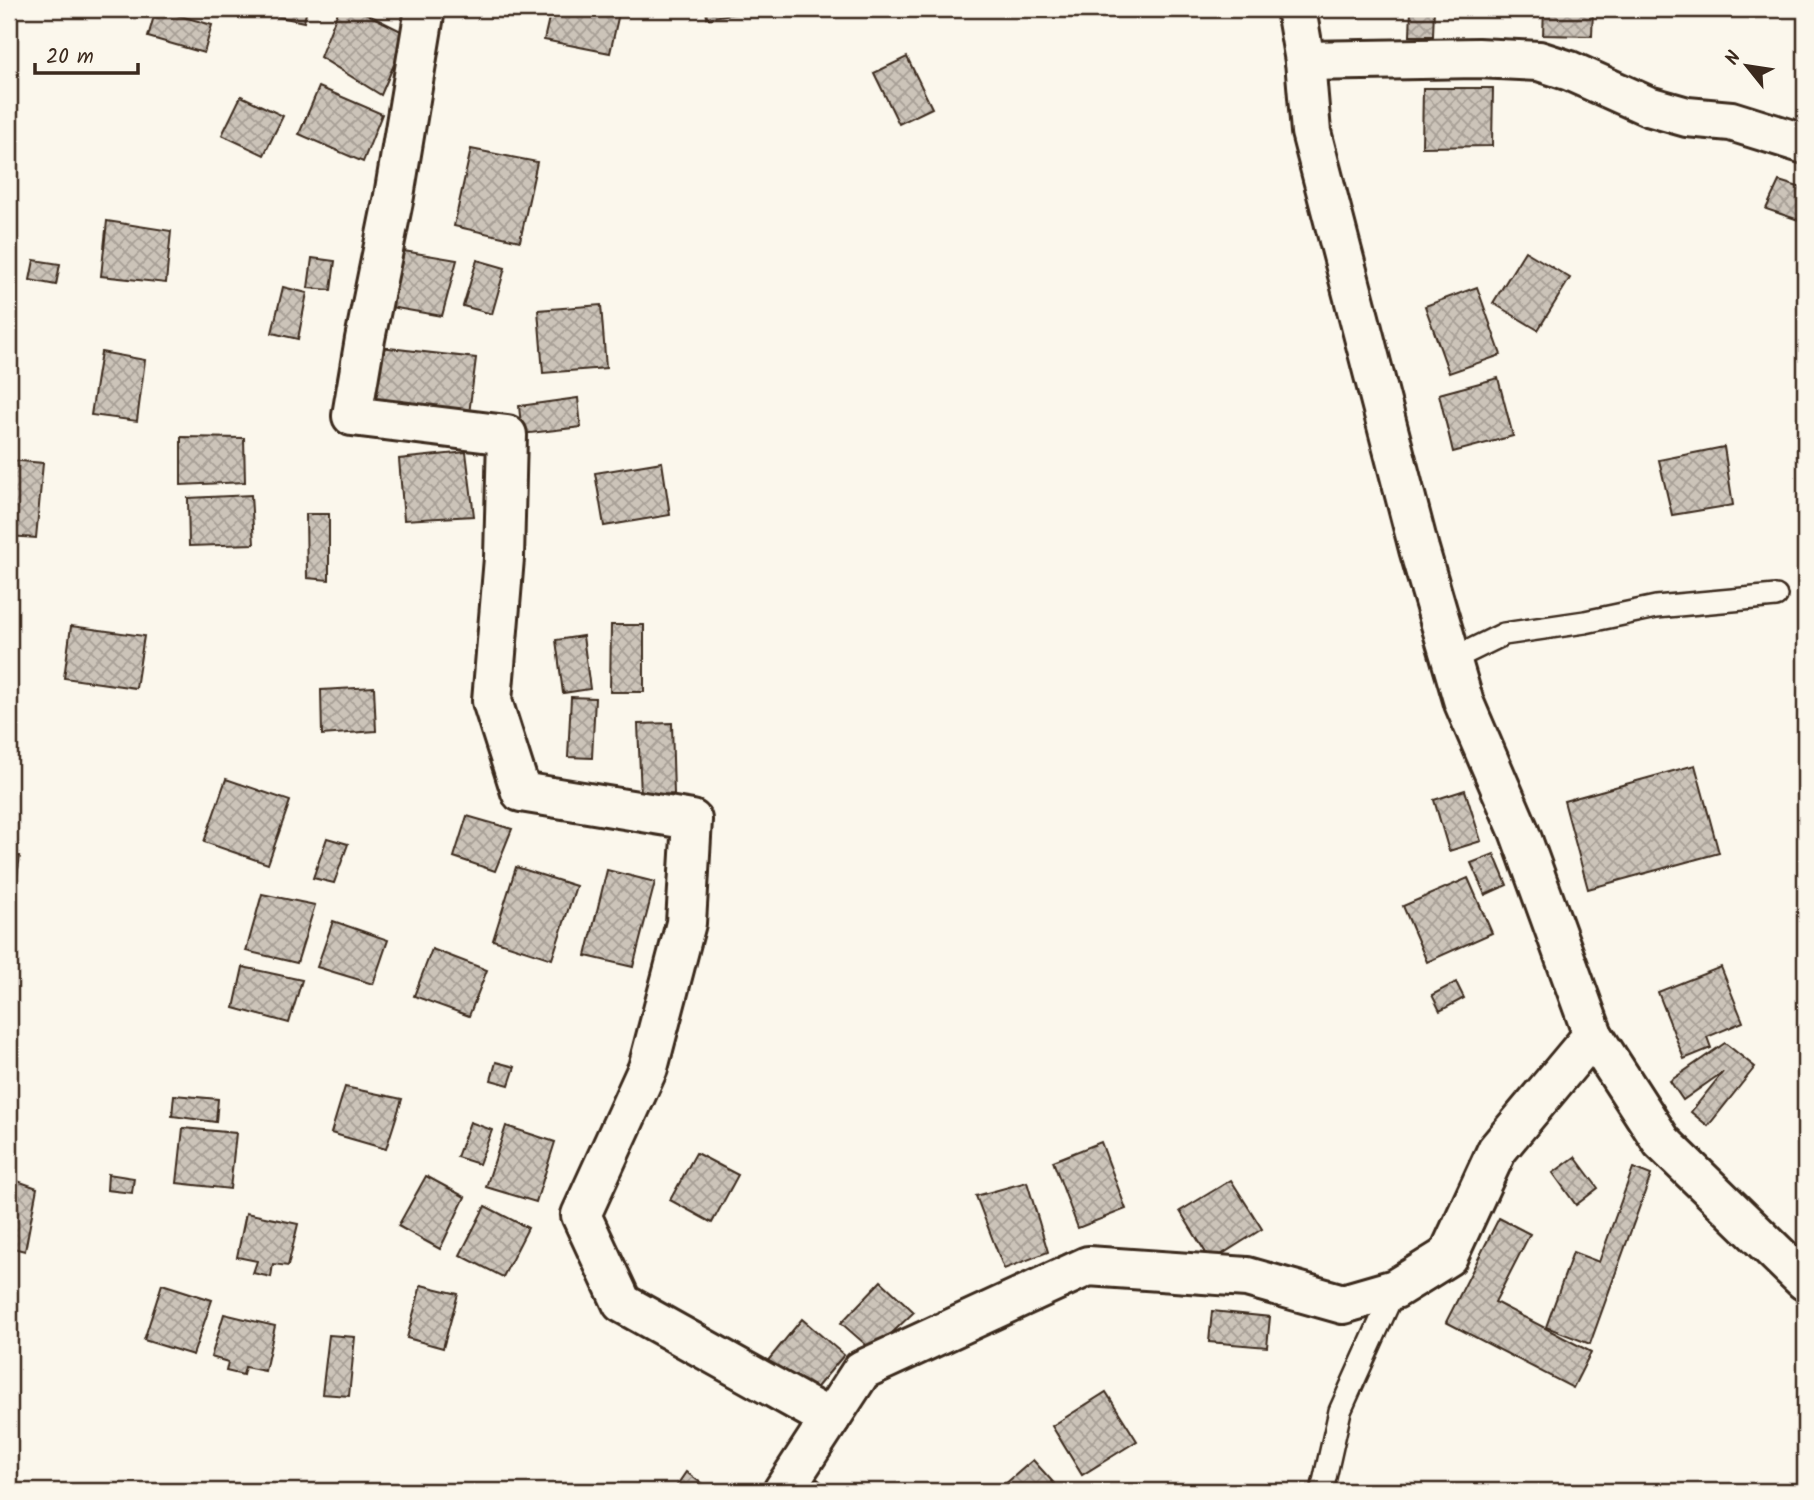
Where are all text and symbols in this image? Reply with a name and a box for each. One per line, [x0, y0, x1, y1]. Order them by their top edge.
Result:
scale bar [35, 32, 138, 76]
north arrow [1713, 32, 1783, 102]
text: 20 m [46, 41, 94, 74]
text: N [1718, 46, 1750, 71]

